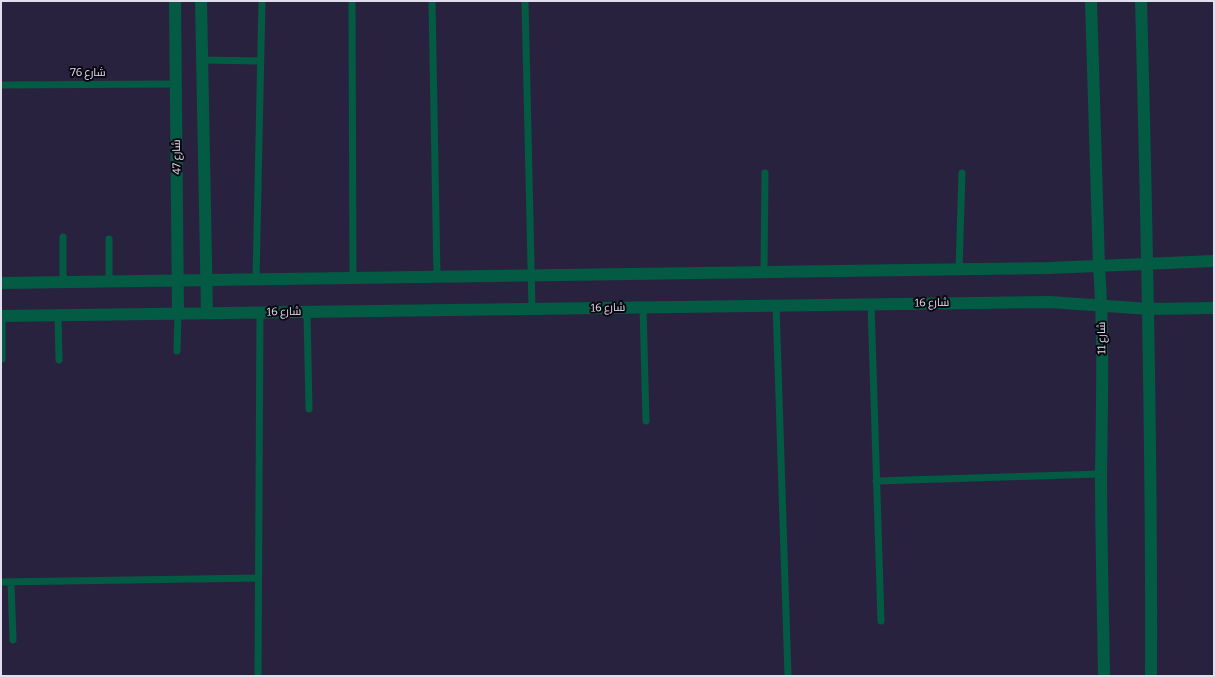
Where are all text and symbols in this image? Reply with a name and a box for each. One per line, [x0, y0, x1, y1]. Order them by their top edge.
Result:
street label: شارع 76 [70, 66, 106, 80]
street label: شارع 47 [170, 139, 184, 175]
street label: شارع 16 [915, 296, 949, 310]
street label: شارع 16 [591, 301, 625, 315]
street label: شارع 16 [267, 305, 301, 319]
street label: شارع 11 [1095, 322, 1109, 354]

